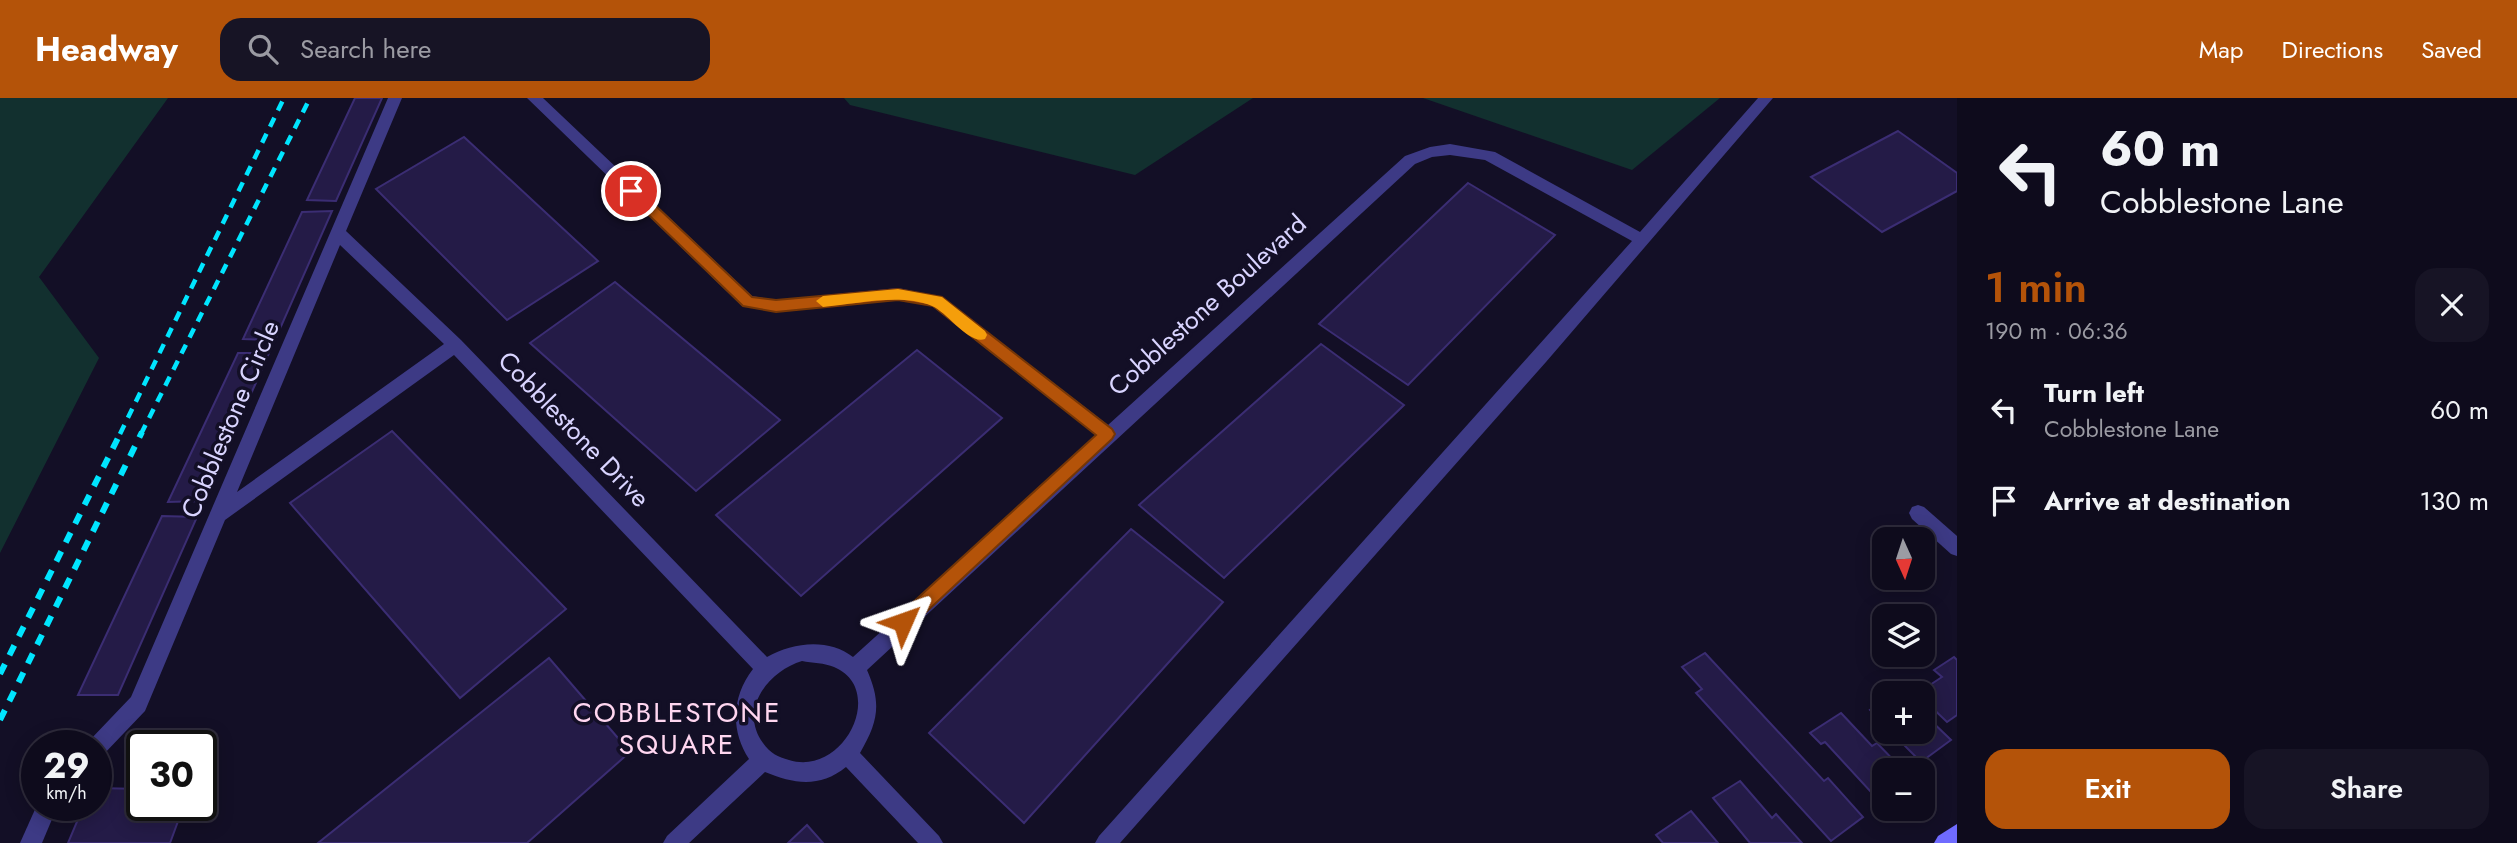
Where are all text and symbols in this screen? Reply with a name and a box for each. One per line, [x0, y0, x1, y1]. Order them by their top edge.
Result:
search box [220, 18, 710, 81]
text: Headway [35, 26, 178, 73]
icon: search [244, 30, 282, 68]
text: Search here [300, 30, 431, 68]
text: Map [2199, 32, 2244, 67]
text: Directions [2282, 32, 2383, 67]
text: Saved [2421, 32, 2482, 67]
text: 60 m [2100, 114, 2220, 184]
icon: left [1985, 126, 2076, 217]
pin [601, 161, 661, 221]
icon: arrive [612, 172, 650, 210]
text: Cobblestone Lane [2100, 179, 2344, 225]
street label: Cobblestone Boulevard [1099, 205, 1315, 405]
text: 1 min [1985, 257, 2087, 318]
button: close [2415, 268, 2489, 342]
street label: Cobblestone Circle [171, 314, 289, 524]
text: 190 m · 06:36 [1985, 314, 2128, 348]
street label: Cobblestone Drive [489, 342, 659, 516]
text: Turn left [2044, 374, 2144, 412]
icon: left [1985, 391, 2023, 429]
text: 60 m [2430, 391, 2489, 429]
text: Cobblestone Lane [2044, 412, 2219, 446]
icon: arrive [1985, 482, 2023, 520]
text: Arrive at destination [2044, 482, 2291, 520]
text: 130 m [2419, 482, 2489, 520]
north arrow [1872, 527, 1936, 590]
map controls [1872, 527, 1935, 821]
position arrow [866, 585, 940, 659]
button: layers [1872, 604, 1935, 667]
button: + [1872, 681, 1935, 744]
district label: COBBLESTONE SQUARE [573, 692, 781, 765]
speed limit sign: 30 [126, 730, 217, 821]
text: 29 [43, 741, 90, 791]
button: Exit [1985, 749, 2230, 829]
button: Share [2244, 749, 2489, 829]
button: − [1872, 758, 1935, 821]
text: km/h [46, 780, 87, 806]

